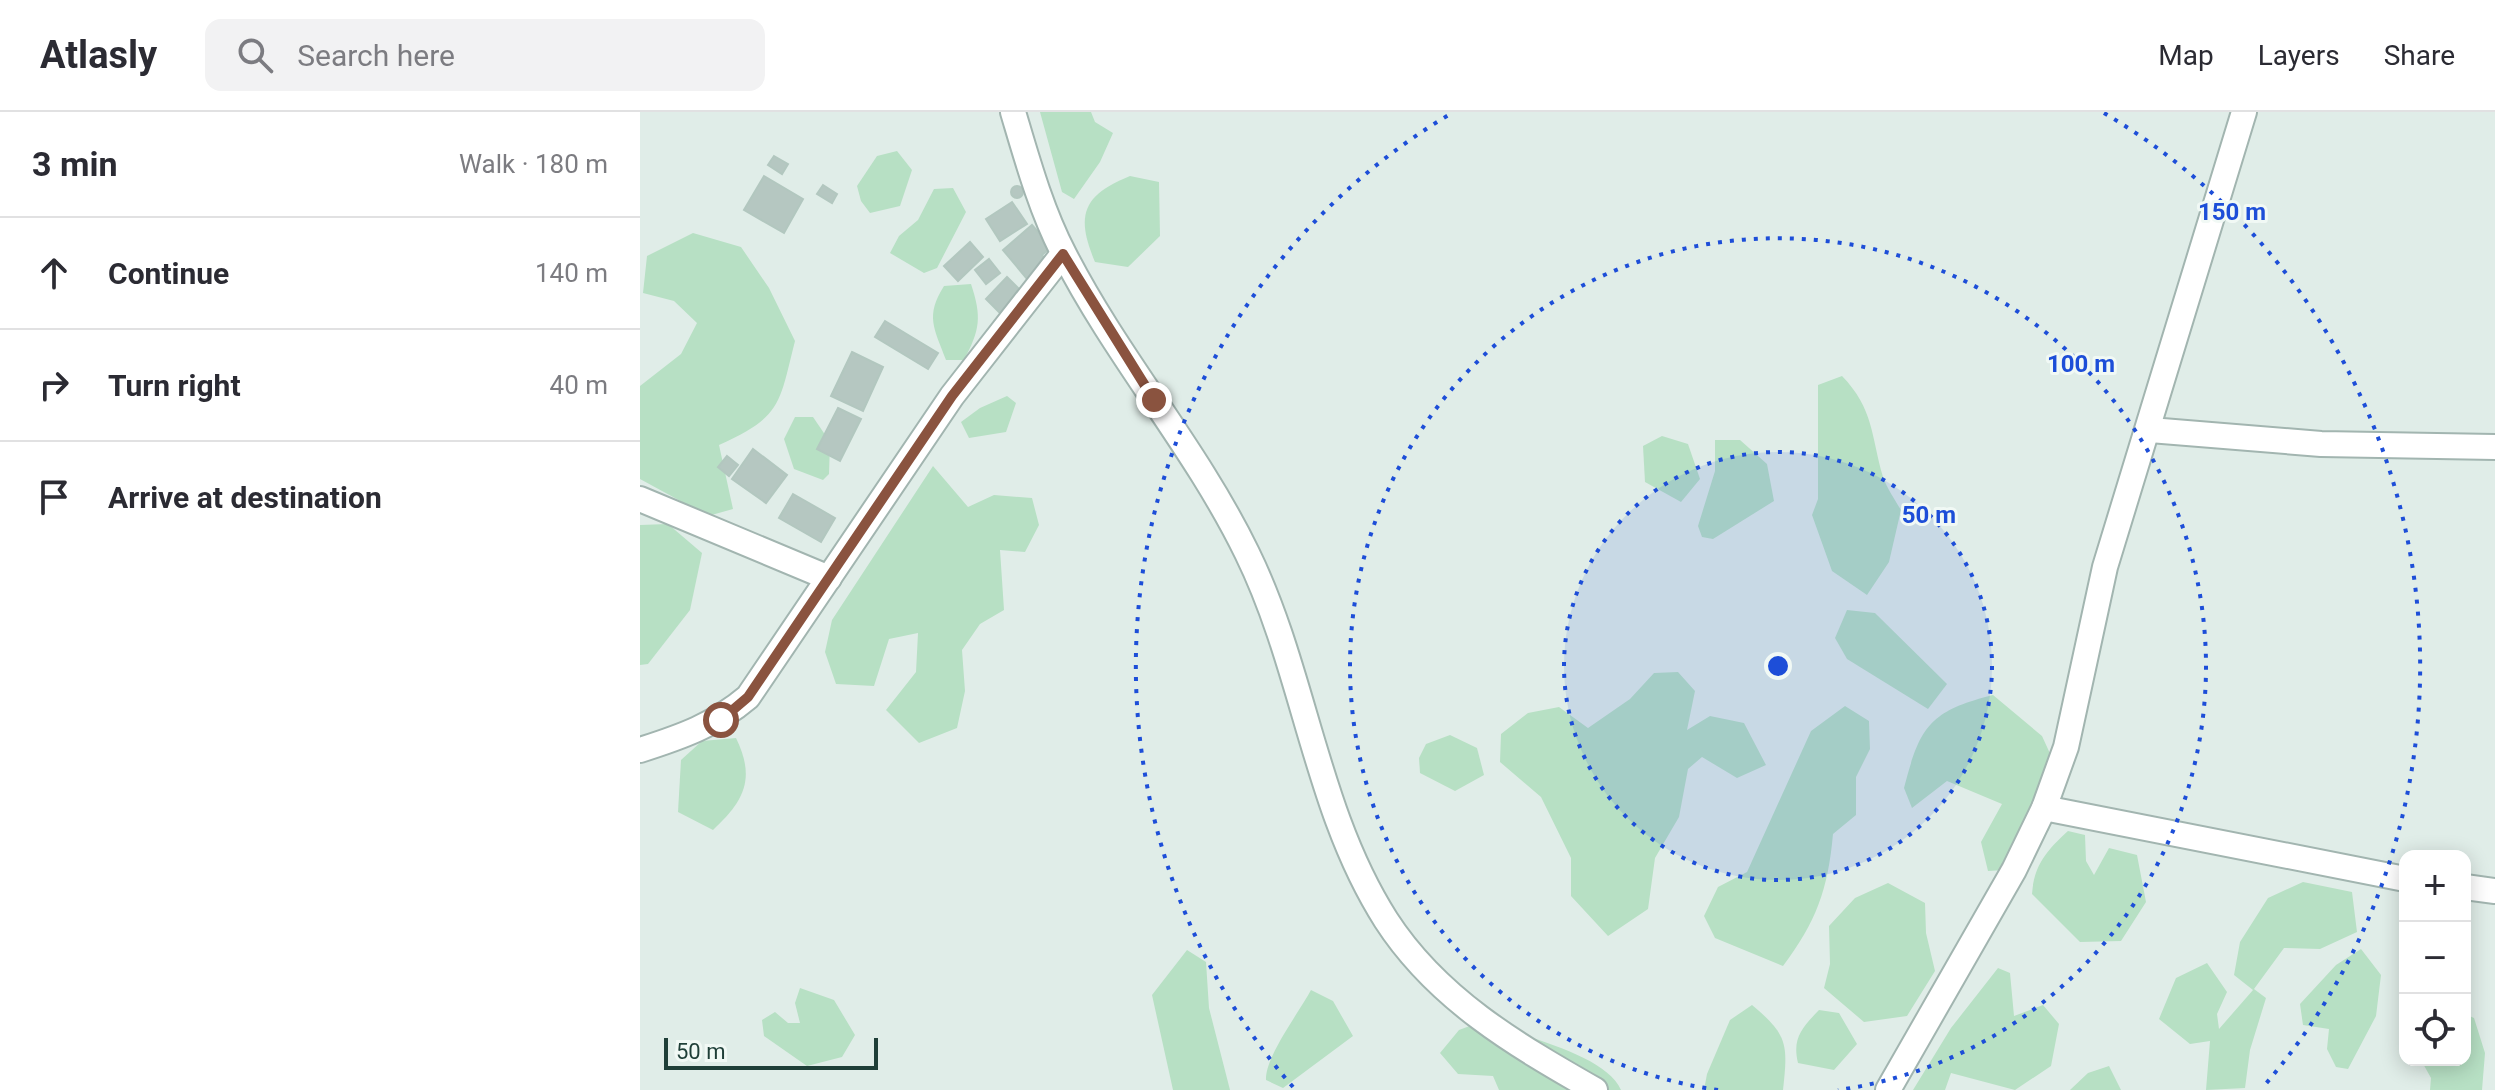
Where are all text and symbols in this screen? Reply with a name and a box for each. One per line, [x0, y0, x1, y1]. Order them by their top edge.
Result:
search box [205, 19, 765, 91]
text: Atlasly [40, 33, 157, 77]
icon: search [233, 33, 277, 77]
text: Search here [297, 38, 455, 73]
text: Map [2158, 39, 2214, 72]
text: Layers [2258, 39, 2340, 72]
text: Share [2384, 39, 2455, 72]
text: 3 min [32, 144, 117, 184]
text: Walk · 180 m [459, 149, 608, 179]
text: 150 m [2198, 198, 2266, 226]
icon: ahead [32, 251, 76, 295]
text: Continue [108, 256, 229, 291]
text: 140 m [535, 258, 608, 288]
text: 100 m [2047, 350, 2115, 378]
icon: right [32, 363, 76, 407]
text: Turn right [108, 368, 241, 403]
text: 40 m [550, 370, 608, 400]
route end [1136, 382, 1172, 418]
icon: arrive [32, 475, 76, 519]
text: Arrive at destination [108, 480, 382, 515]
text: 50 m [1902, 501, 1956, 529]
centre of rings [1764, 652, 1792, 680]
route start [703, 702, 739, 738]
map controls [2399, 850, 2471, 1066]
button: + [2399, 850, 2471, 922]
button: − [2399, 922, 2471, 994]
button: locate [2399, 994, 2471, 1066]
scale bar [664, 1034, 878, 1070]
text: 50 m [676, 1039, 725, 1064]

